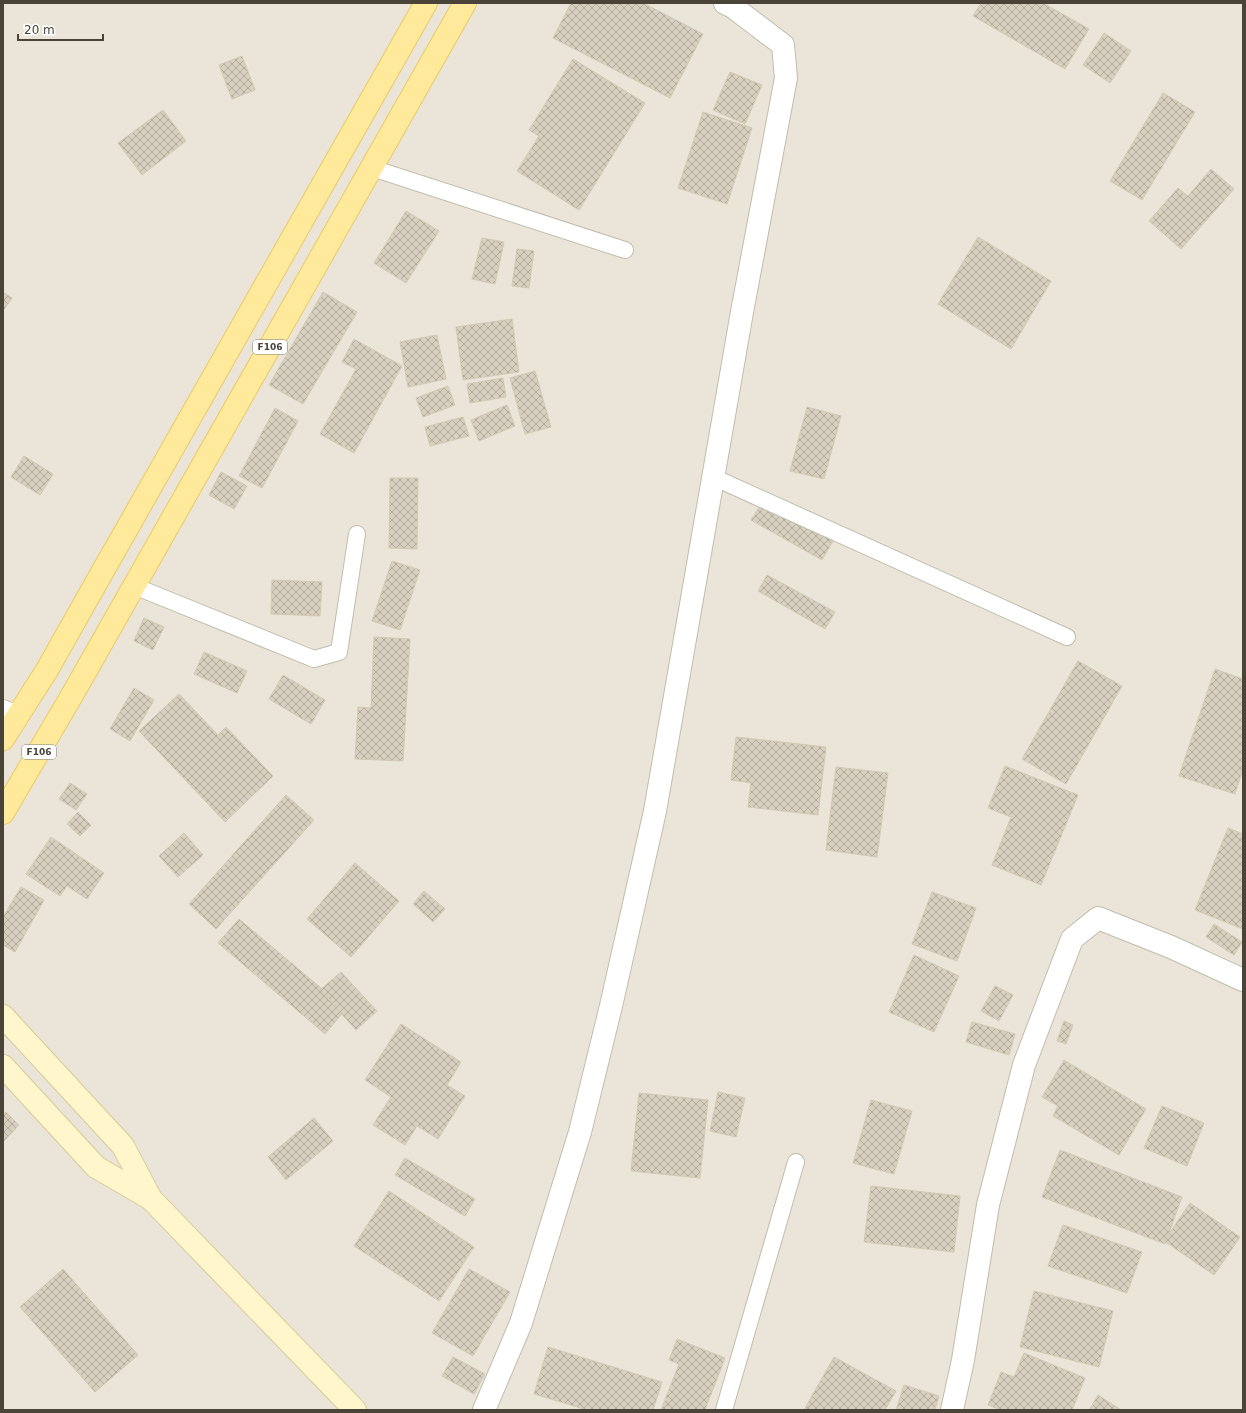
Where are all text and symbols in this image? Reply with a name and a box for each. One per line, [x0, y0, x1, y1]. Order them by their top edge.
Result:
scale bar [18, 16, 103, 42]
text: 20 m [24, 23, 55, 37]
road number: F106 [253, 340, 287, 354]
road number: F106 [22, 745, 56, 759]

